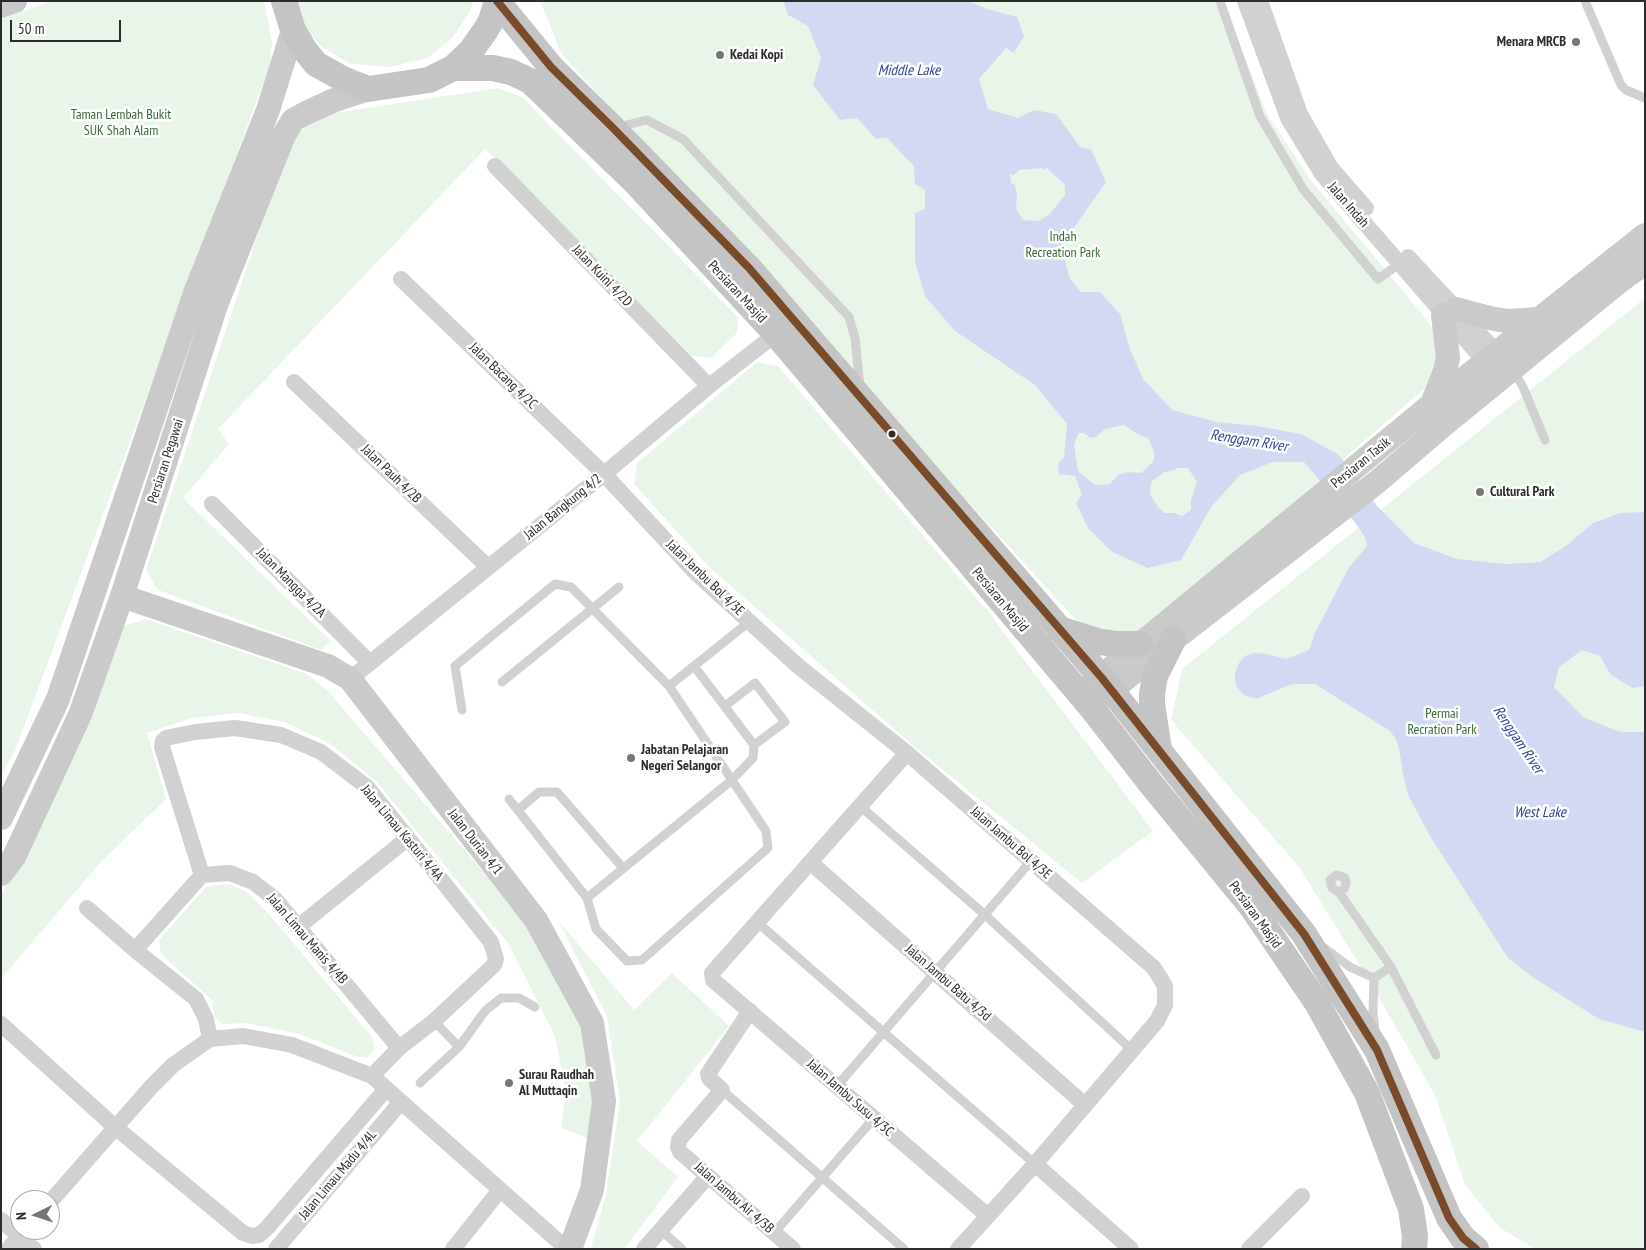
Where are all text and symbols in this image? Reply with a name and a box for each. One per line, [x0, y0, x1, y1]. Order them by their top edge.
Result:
scale bar [12, 10, 124, 42]
text: 50 m [18, 19, 44, 38]
place label: Menara MRCB [1497, 34, 1566, 50]
marker: Menara MRCB [1570, 36, 1582, 48]
place label: Kedai Kopi [730, 47, 783, 63]
marker: Kedai Kopi [714, 49, 726, 61]
water label: Middle Lake [878, 62, 940, 80]
park label: Taman Lembah Bukit SUK Shah Alam [71, 107, 171, 140]
street label: Jalan Indah [1324, 179, 1372, 231]
park label: Indah Recreation Park [1026, 229, 1100, 262]
street label: Jalan Kuini 4/2D [569, 242, 635, 310]
street label: Persiaran Masjid [704, 257, 770, 327]
street label: Jalan Bacang 4/2C [466, 339, 540, 413]
street label: Persiaran Pegawai [144, 417, 188, 505]
water label: Renggam River [1209, 426, 1289, 456]
unlabelled marker [887, 429, 897, 439]
street label: Persiaran Tasik [1328, 434, 1394, 492]
street label: Jalan Pauh 4/2B [357, 441, 425, 507]
street label: Jalan Bangkung 4/2 [521, 471, 605, 543]
place label: Cultural Park [1490, 484, 1554, 500]
marker: Cultural Park [1474, 486, 1486, 498]
street label: Jalan Jambu Bol 4/3E [663, 537, 747, 619]
street label: Jalan Mangga 4/2A [253, 545, 329, 621]
street label: Persiaran Masjid [968, 564, 1032, 636]
water label: Renggam River [1489, 703, 1547, 777]
park label: Permai Recration Park [1407, 706, 1477, 739]
place label: Jabatan Pelajaran Negeri Selangor [641, 742, 728, 774]
marker: Jabatan Pelajaran Negeri Selangor [625, 752, 637, 764]
street label: Jalan Limau Kasturi 4/4A [357, 782, 447, 884]
street label: Jalan Jambu Bol 4/3E [967, 803, 1055, 883]
water label: West Lake [1514, 804, 1566, 822]
street label: Jalan Durian 4/1 [444, 806, 506, 878]
street label: Persiaran Masjid [1225, 878, 1285, 952]
street label: Jalan Limau Manis 4/4B [263, 890, 351, 988]
street label: Jalan Jambu Batu 4/3d [902, 941, 994, 1025]
street label: Jalan Jambu Susu 4/3C [803, 1056, 897, 1140]
place label: Surau Raudhah Al Muttaqin [519, 1067, 594, 1100]
marker: Surau Raudhah Al Muttaqin [503, 1077, 515, 1089]
street label: Jalan Limau Madu 4/4L [296, 1127, 380, 1223]
street label: Jalan Jambu Air 4/3B [691, 1159, 777, 1237]
north arrow [10, 1190, 60, 1240]
text: N [12, 1212, 30, 1220]

